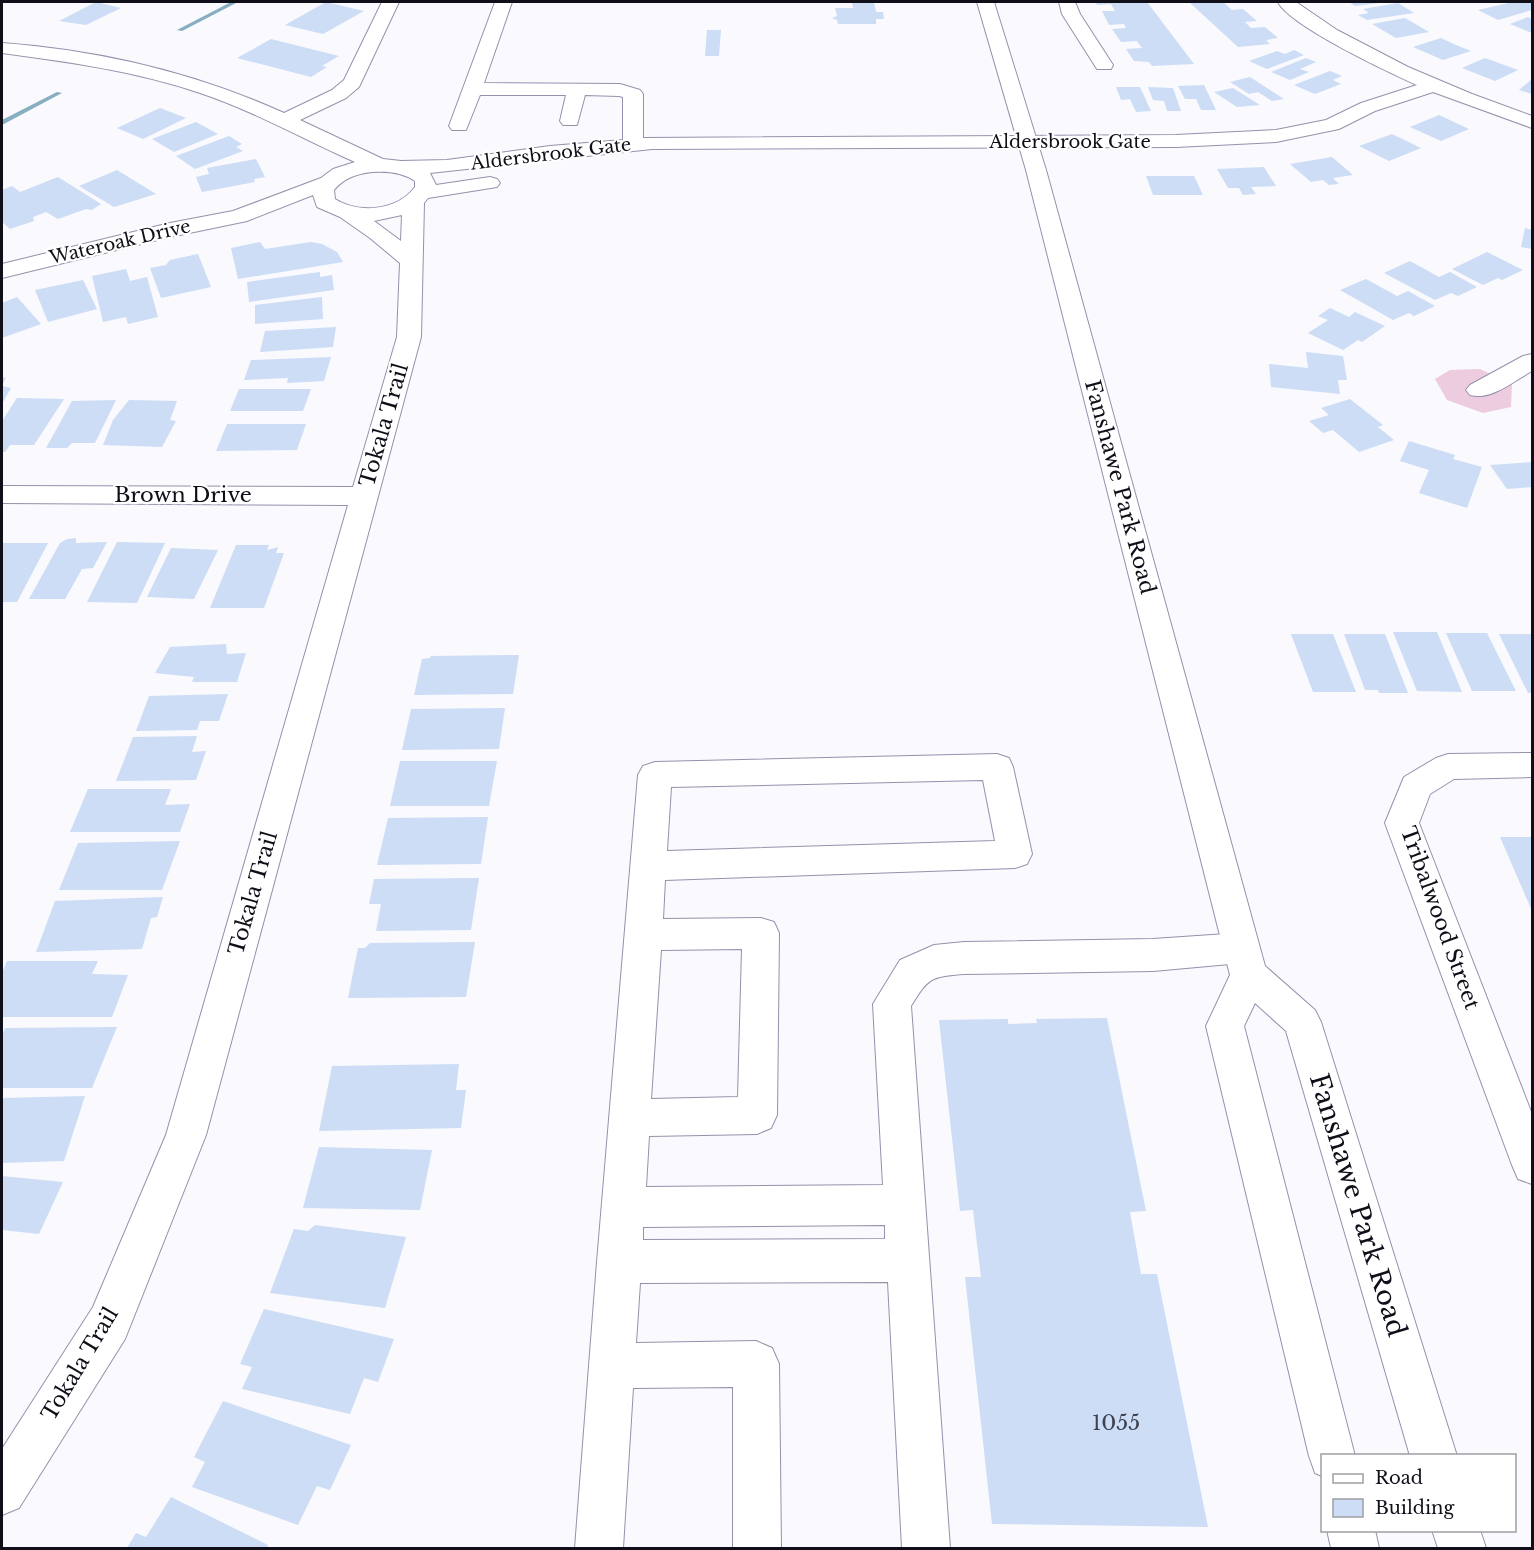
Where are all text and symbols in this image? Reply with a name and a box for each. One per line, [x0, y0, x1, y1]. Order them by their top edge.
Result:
street label: Aldersbrook Gate [988, 131, 1151, 153]
street label: Aldersbrook Gate [469, 133, 632, 175]
street label: Wateroak Drive [46, 215, 193, 269]
street label: Tokala Trail [354, 360, 414, 490]
street label: Fanshawe Park Road [1079, 377, 1161, 597]
street label: Brown Drive [114, 482, 252, 508]
street label: Tribalwood Street [1395, 823, 1485, 1013]
street label: Tokala Trail [223, 828, 283, 958]
street label: Fanshawe Park Road [1303, 1070, 1413, 1340]
street label: Tokala Trail [36, 1303, 124, 1425]
house number: 1055 [1092, 1410, 1140, 1436]
legend [1321, 1454, 1516, 1532]
text: Road [1375, 1467, 1423, 1489]
text: Building [1375, 1497, 1454, 1519]

